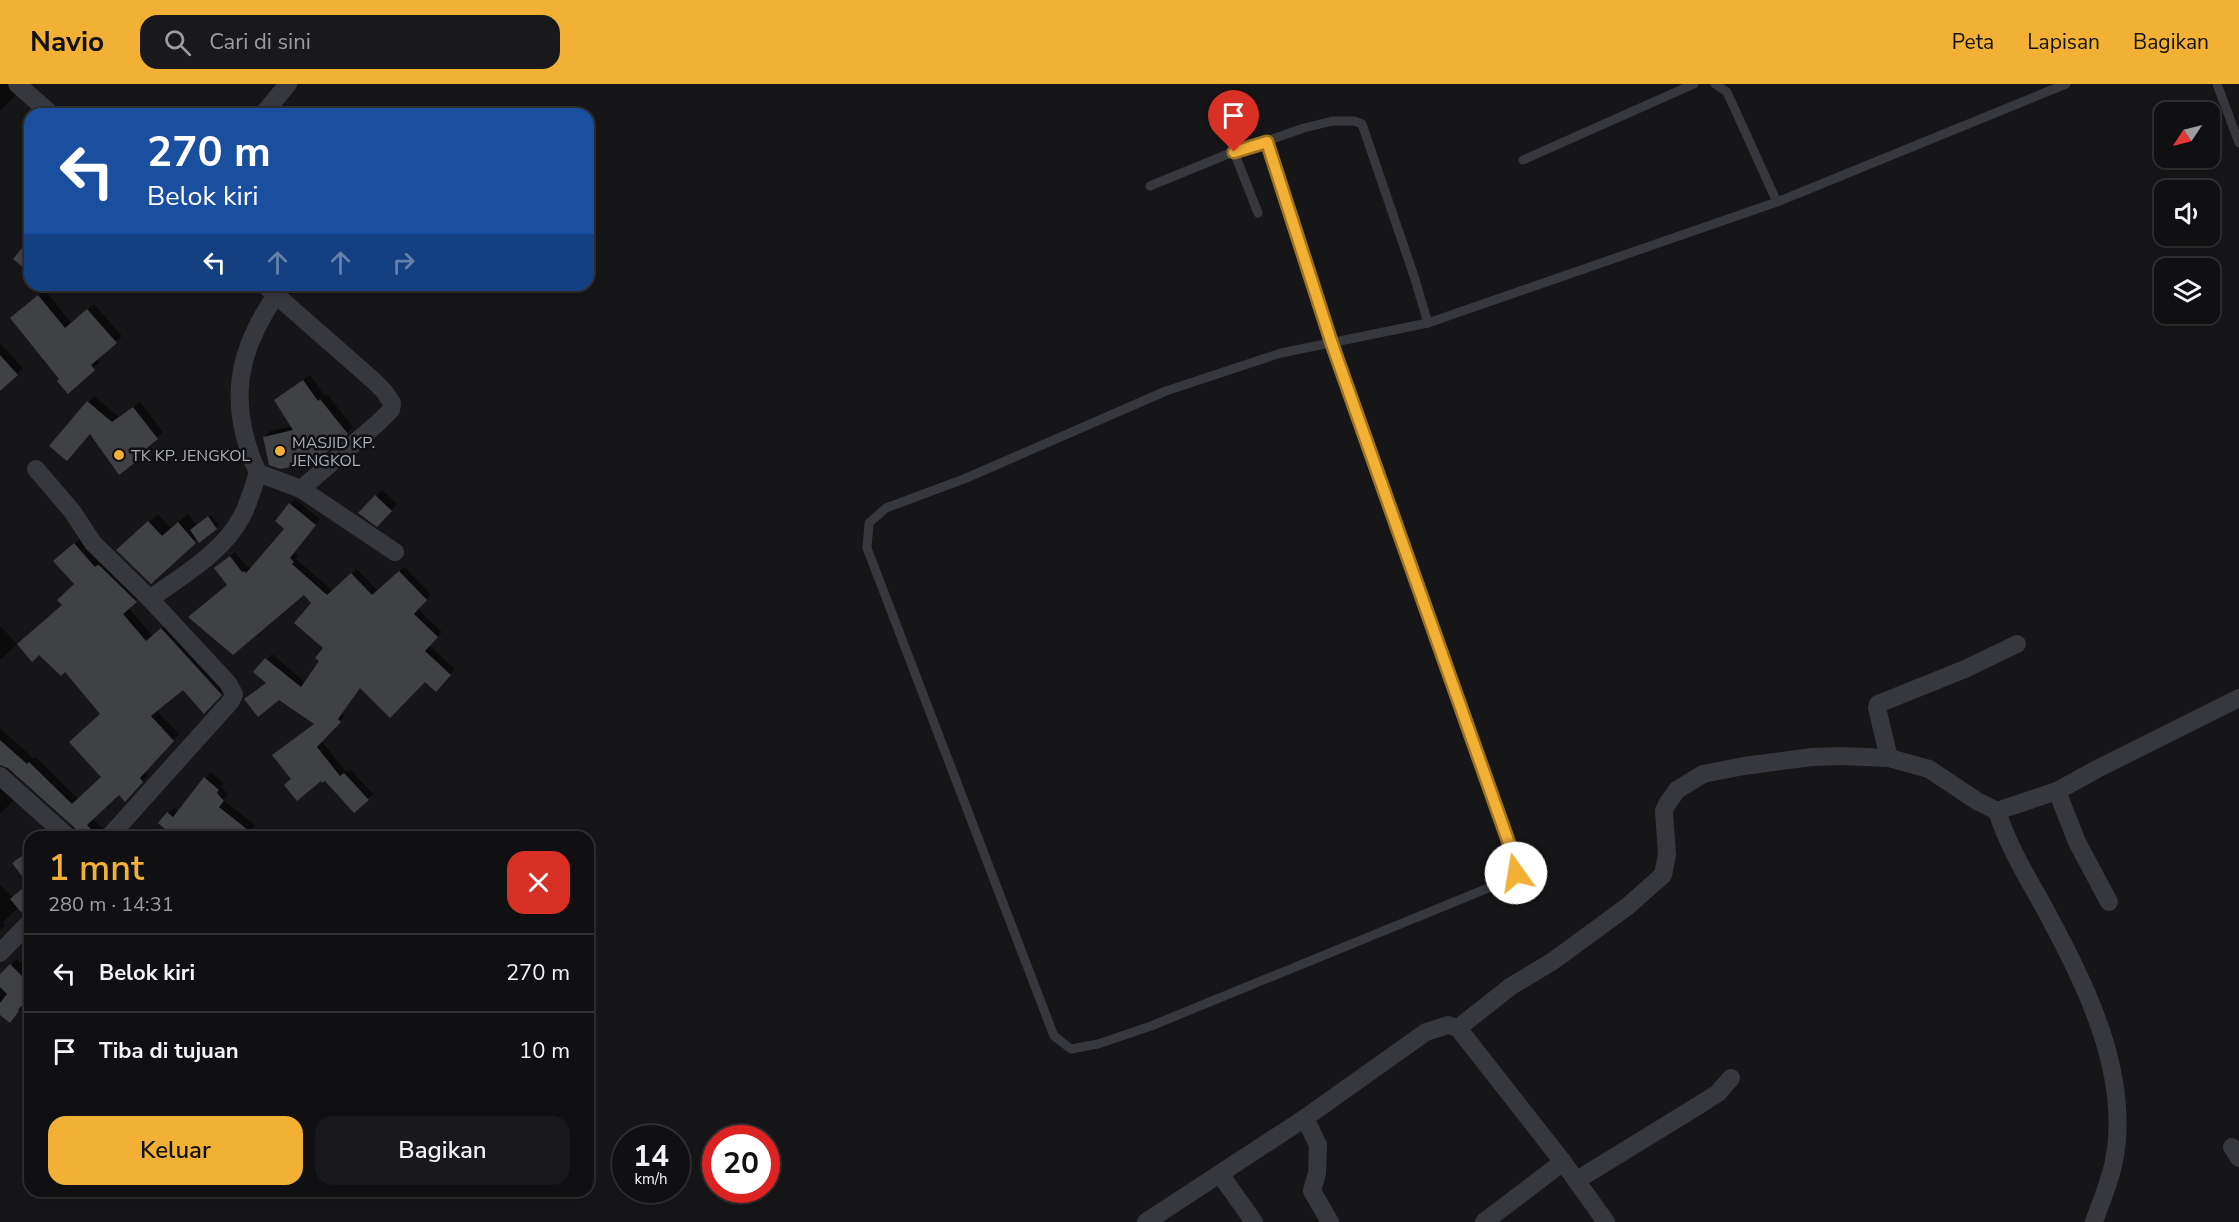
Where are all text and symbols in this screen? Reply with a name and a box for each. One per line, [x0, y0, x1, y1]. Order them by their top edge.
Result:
search box [140, 15, 560, 69]
text: Navio [30, 23, 104, 61]
icon: search [161, 26, 194, 59]
text: Cari di sini [209, 27, 311, 57]
text: Peta [1952, 28, 1994, 56]
text: Lapisan [2027, 28, 2100, 56]
text: Bagikan [2133, 28, 2209, 56]
pin [1208, 90, 1259, 152]
icon: arrive [1217, 99, 1250, 132]
north arrow [2154, 102, 2220, 168]
map controls [2154, 102, 2220, 324]
text: 270 m [147, 124, 271, 181]
icon: left [48, 132, 126, 210]
text: Belok kiri [147, 178, 259, 215]
button: sound [2154, 180, 2220, 246]
icon: left [198, 246, 231, 279]
icon: ahead [261, 246, 294, 279]
icon: ahead [324, 246, 357, 279]
icon: right [387, 246, 420, 279]
button: layers [2154, 258, 2220, 324]
place label: MASJID KP. JENGKOL [291, 432, 375, 472]
marker: MASJID KP. JENGKOL [273, 444, 287, 458]
place label: TK KP. JENGKOL [131, 445, 251, 467]
marker: TK KP. JENGKOL [112, 448, 126, 462]
position arrow [1484, 841, 1548, 905]
text: 1 mnt [48, 844, 144, 893]
button: close [507, 851, 570, 914]
text: 280 m · 14:31 [48, 891, 174, 918]
icon: left [48, 957, 81, 990]
text: Belok kiri [99, 958, 195, 988]
text: 270 m [506, 958, 570, 988]
icon: arrive [48, 1035, 81, 1068]
text: Tiba di tujuan [99, 1036, 239, 1066]
text: 10 m [519, 1036, 570, 1066]
button: Keluar [48, 1116, 303, 1185]
button: Bagikan [315, 1116, 570, 1185]
speed limit sign: 20 [702, 1125, 780, 1203]
text: 14 [633, 1136, 669, 1177]
text: km/h [634, 1169, 668, 1189]

